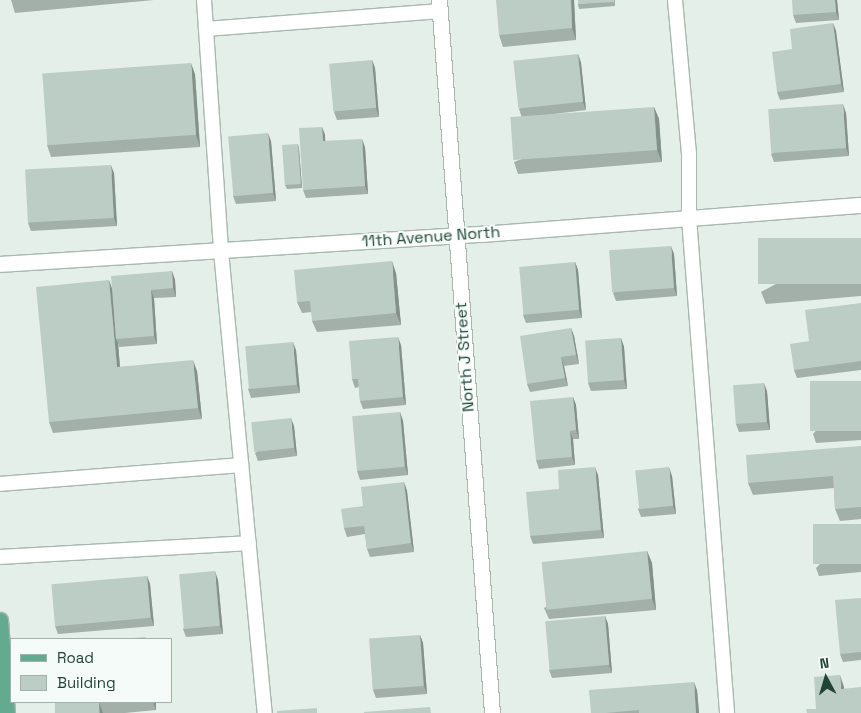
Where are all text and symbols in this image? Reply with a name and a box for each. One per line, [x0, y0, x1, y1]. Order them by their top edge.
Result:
street label: 11th Avenue North [361, 223, 501, 251]
street label: North J Street [452, 301, 478, 413]
legend [10, 638, 172, 703]
text: Road [57, 648, 94, 667]
north arrow [801, 653, 851, 703]
text: N [819, 654, 830, 673]
text: Building [57, 673, 116, 692]

